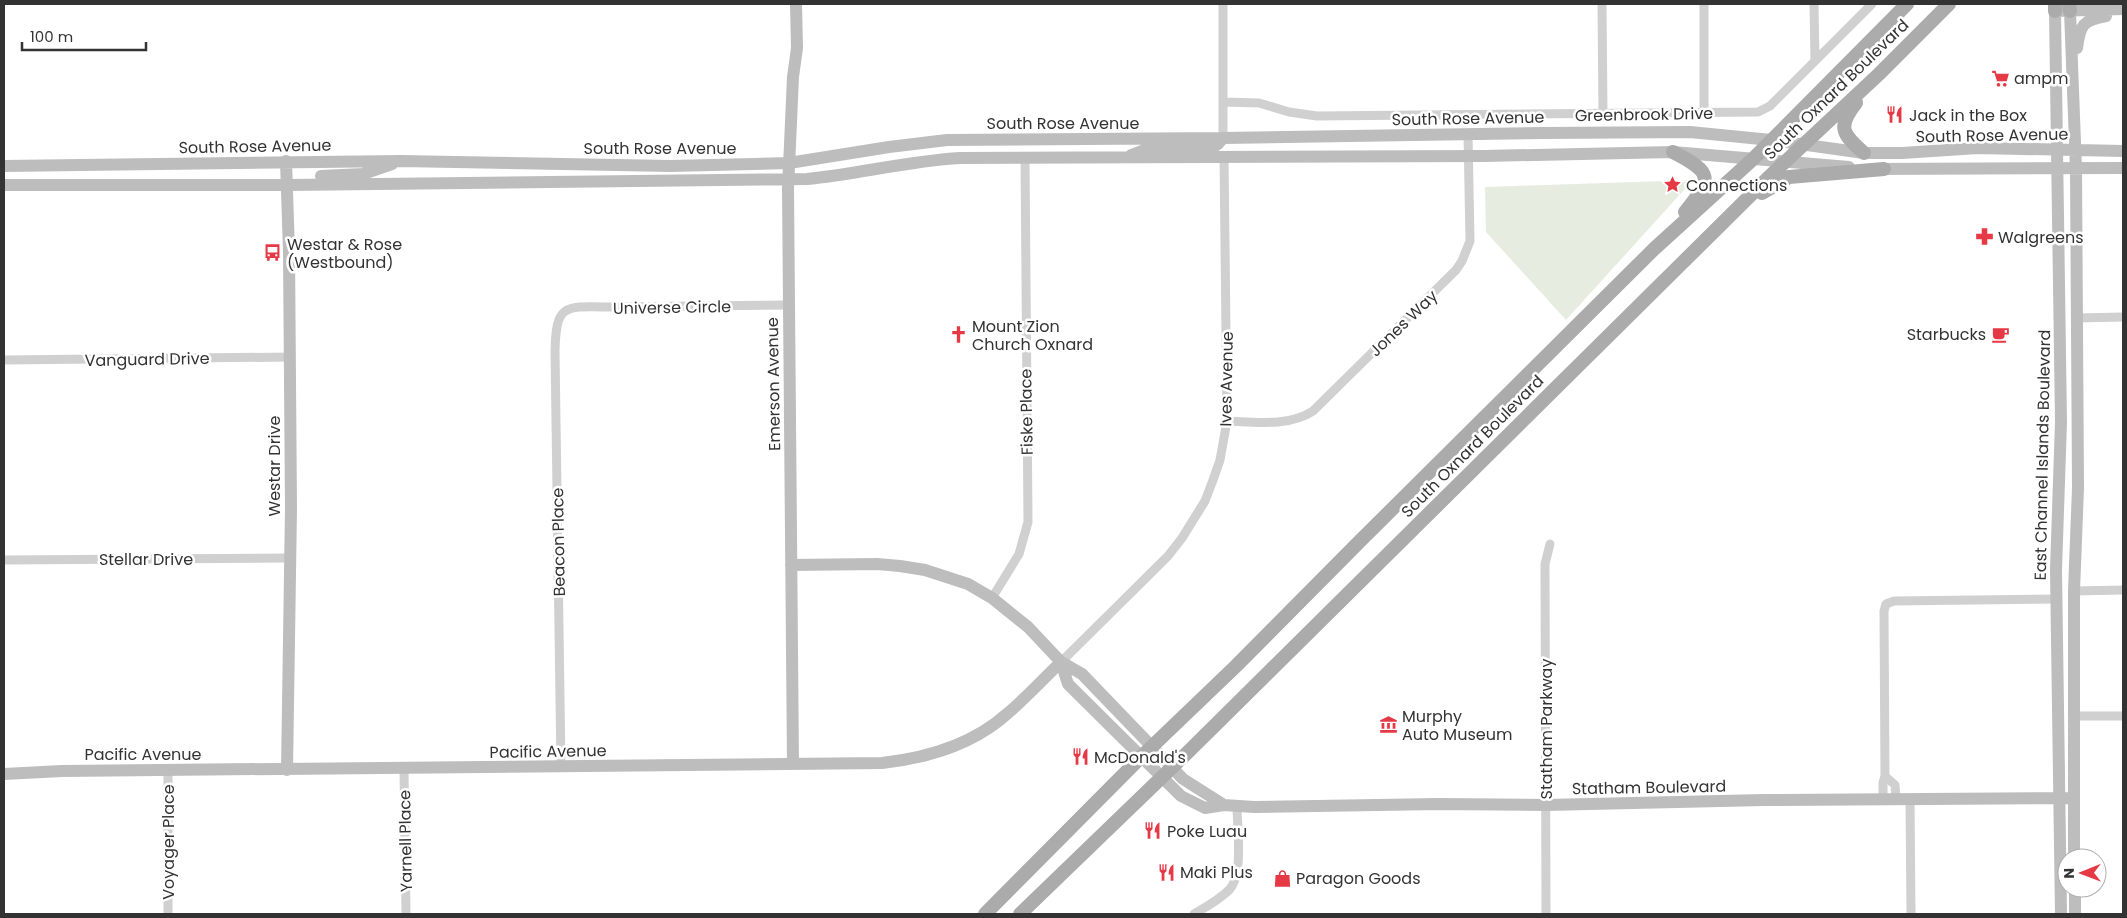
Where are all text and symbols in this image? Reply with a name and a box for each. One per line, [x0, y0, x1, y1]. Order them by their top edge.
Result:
street label: South Oxnard Boulevard [1759, 14, 1914, 165]
scale bar [22, 20, 146, 52]
text: 100 m [30, 26, 73, 47]
place label: ampm [2014, 67, 2069, 90]
supermarket icon: ampm [1990, 68, 2010, 88]
street label: Greenbrook Drive [1575, 102, 1713, 127]
place label: Jack in the Box [1909, 104, 2027, 127]
restaurant icon: Jack in the Box [1885, 105, 1905, 125]
street label: South Rose Avenue [1391, 106, 1545, 131]
street label: South Rose Avenue [987, 112, 1139, 135]
street label: South Rose Avenue [1915, 123, 2069, 148]
street label: South Rose Avenue [178, 134, 332, 159]
street label: South Rose Avenue [584, 137, 736, 160]
place label: Connections [1686, 174, 1787, 197]
place icon: Connections [1662, 175, 1682, 195]
place label: Walgreens [1998, 226, 2084, 249]
pharmacy icon: Walgreens [1974, 227, 1994, 247]
place label: Westar & Rose (Westbound) [287, 233, 402, 274]
bus stop icon: Westar & Rose (Westbound) [263, 243, 283, 263]
street label: Jones Way [1364, 285, 1443, 362]
street label: Universe Circle [613, 295, 731, 320]
place label: Mount Zion Church Oxnard [972, 315, 1093, 356]
street label: Emerson Avenue [761, 317, 786, 451]
place label: Starbucks [1907, 323, 1986, 346]
cafe icon: Starbucks [1990, 324, 2010, 344]
church icon: Mount Zion Church Oxnard [948, 325, 968, 345]
street label: East Channel Islands Boulevard [2029, 329, 2056, 581]
street label: Ives Avenue [1214, 331, 1239, 427]
street label: Vanguard Drive [84, 347, 210, 372]
street label: Fiske Place [1014, 369, 1039, 455]
street label: South Oxnard Boulevard [1396, 370, 1549, 523]
street label: Westar Drive [263, 415, 286, 516]
street label: Beacon Place [546, 487, 571, 597]
street label: Stellar Drive [99, 548, 193, 571]
street label: Statham Parkway [1535, 659, 1558, 799]
place label: Murphy Auto Museum [1402, 705, 1512, 746]
museum icon: Murphy Auto Museum [1378, 715, 1398, 735]
street label: Pacific Avenue [489, 739, 607, 764]
street label: Pacific Avenue [85, 743, 202, 766]
place label: McDonald's [1094, 746, 1186, 769]
restaurant icon: McDonald's [1070, 747, 1090, 767]
street label: Statham Boulevard [1572, 775, 1726, 800]
street label: Voyager Place [157, 784, 180, 900]
street label: Yarnell Place [393, 790, 418, 892]
place label: Poke Luau [1167, 820, 1247, 843]
restaurant icon: Poke Luau [1143, 821, 1163, 841]
north arrow [2057, 848, 2107, 898]
place label: Maki Plus [1180, 861, 1253, 884]
restaurant icon: Maki Plus [1156, 862, 1176, 882]
place label: Paragon Goods [1296, 867, 1421, 890]
shop icon: Paragon Goods [1272, 868, 1292, 888]
text: N [2059, 868, 2079, 879]

